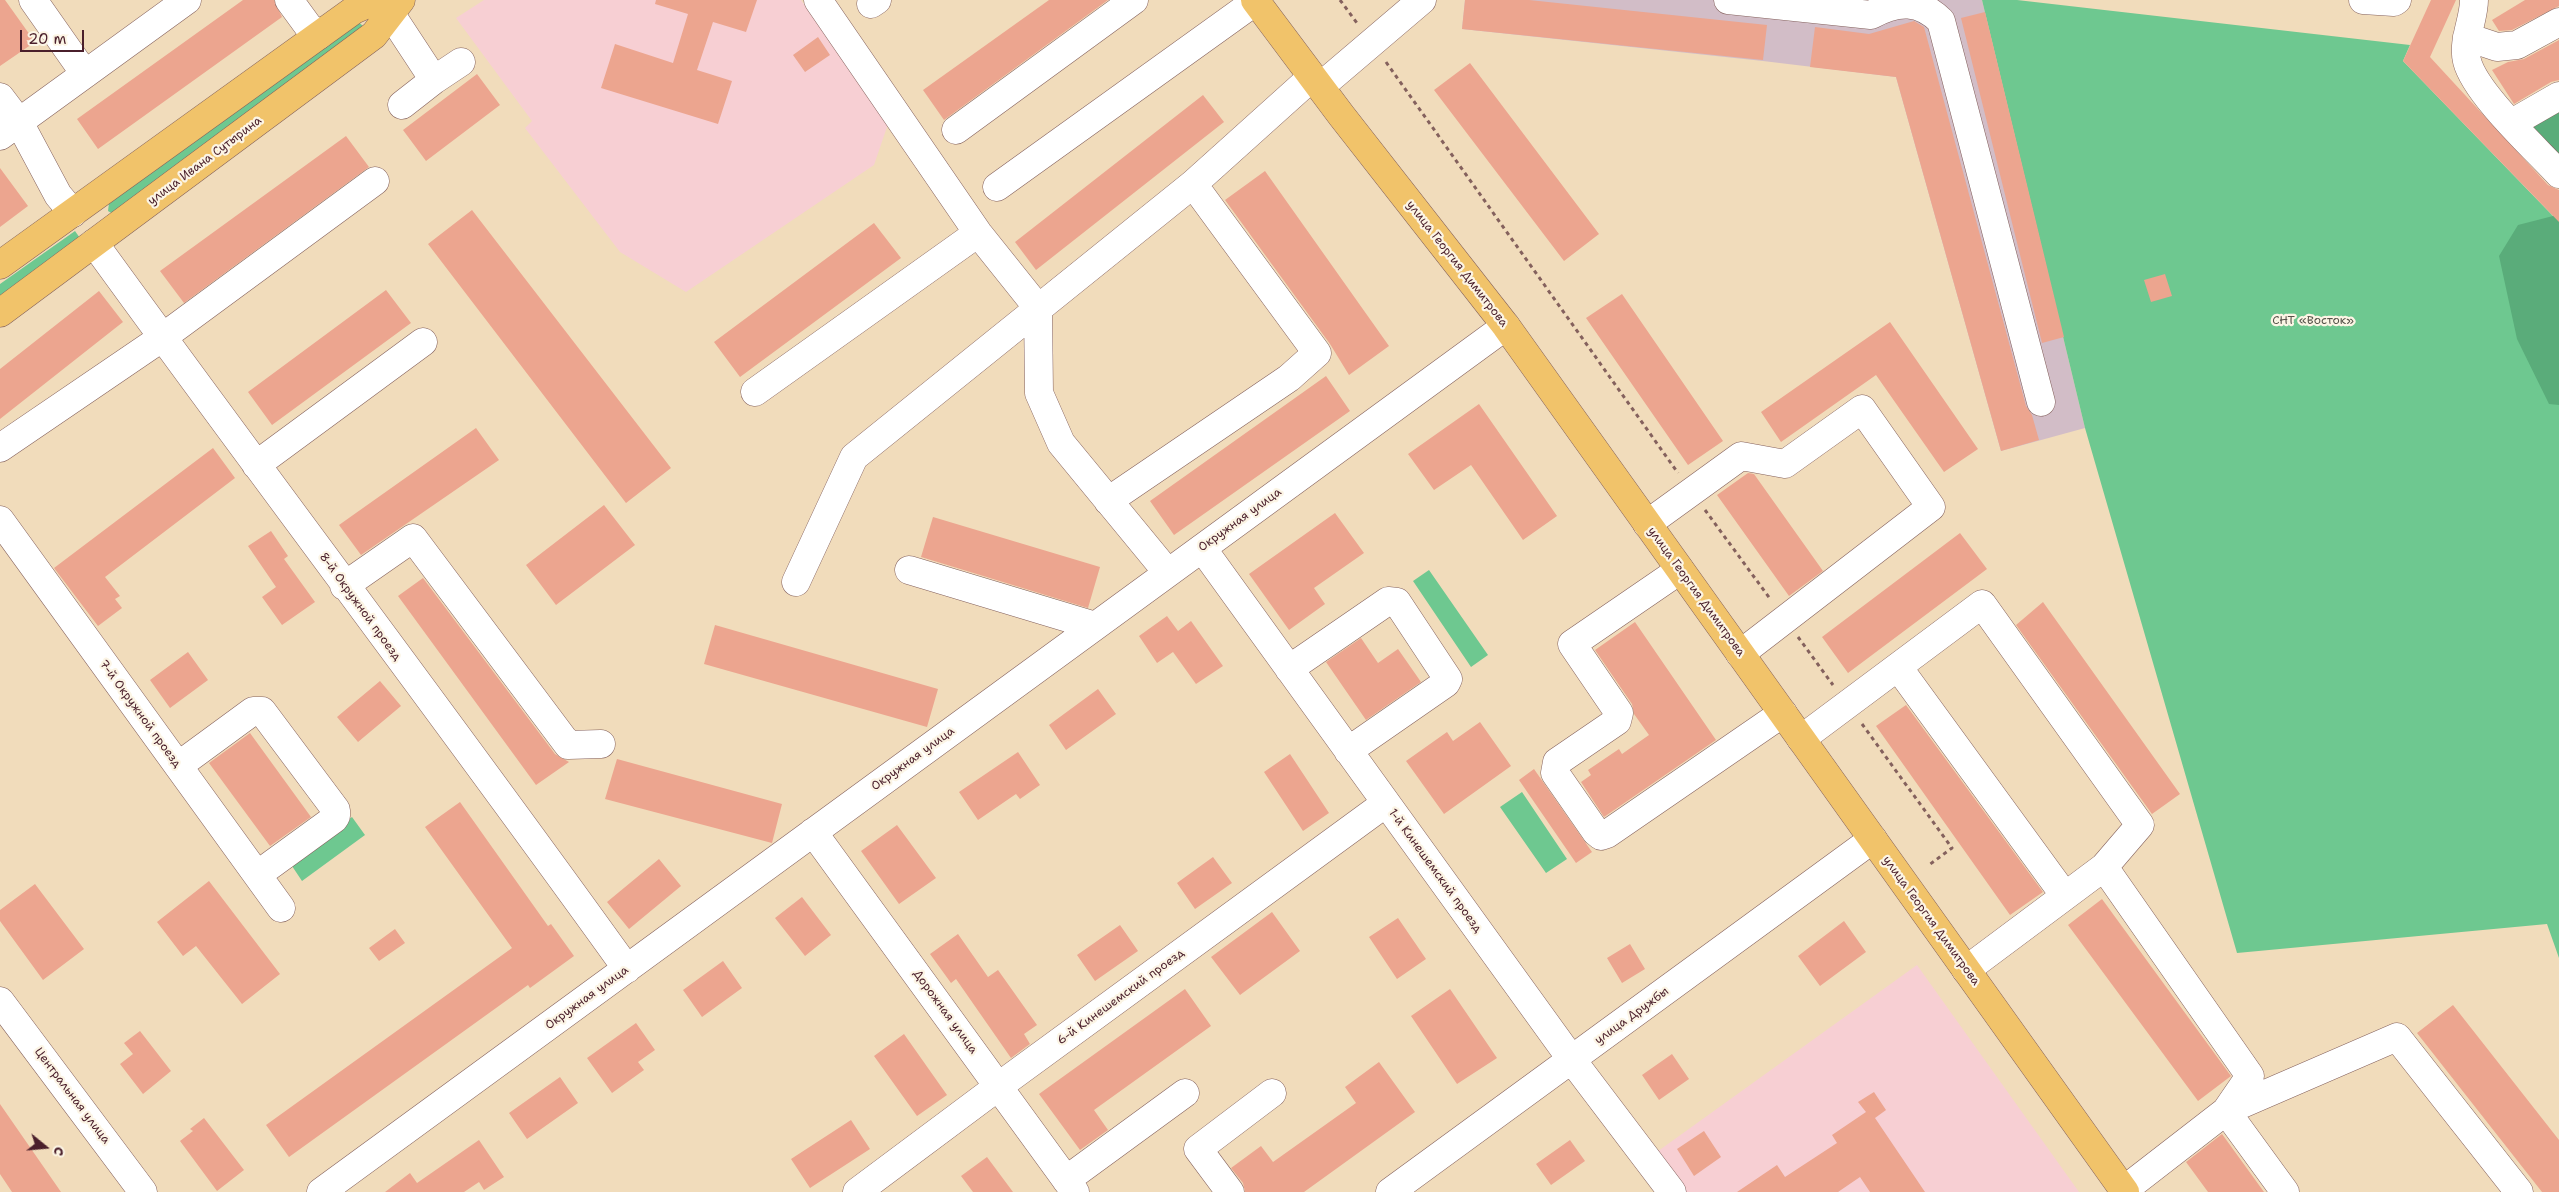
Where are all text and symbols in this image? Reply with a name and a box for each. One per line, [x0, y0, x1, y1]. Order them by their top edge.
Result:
scale bar [22, 20, 86, 52]
text: 20 m [28, 29, 67, 49]
street label: улица Ивана Сутырина [145, 114, 265, 208]
street label: улица Георгия Димитрова [1403, 198, 1511, 330]
park label: СНТ «Восток» [2272, 314, 2354, 328]
street label: Окружная улица [1196, 485, 1284, 555]
street label: улица Георгия Димитрова [1644, 524, 1748, 660]
street label: 8-й Окружной проезд [316, 550, 404, 664]
street label: 7-й Окружной проезд [96, 657, 184, 771]
street label: Окружная улица [869, 724, 957, 794]
street label: 1-й Кинешемский проезд [1385, 806, 1485, 936]
street label: улица Георгия Димитрова [1879, 853, 1983, 989]
street label: 6-й Кинешемский проезд [1055, 946, 1187, 1048]
street label: Окружная улица [543, 963, 631, 1033]
street label: Дорожная улица [910, 967, 980, 1057]
street label: улица Дружбы [1592, 984, 1672, 1048]
street label: Центральная улица [31, 1045, 113, 1147]
north arrow [20, 1122, 70, 1172]
text: С [49, 1145, 69, 1158]

